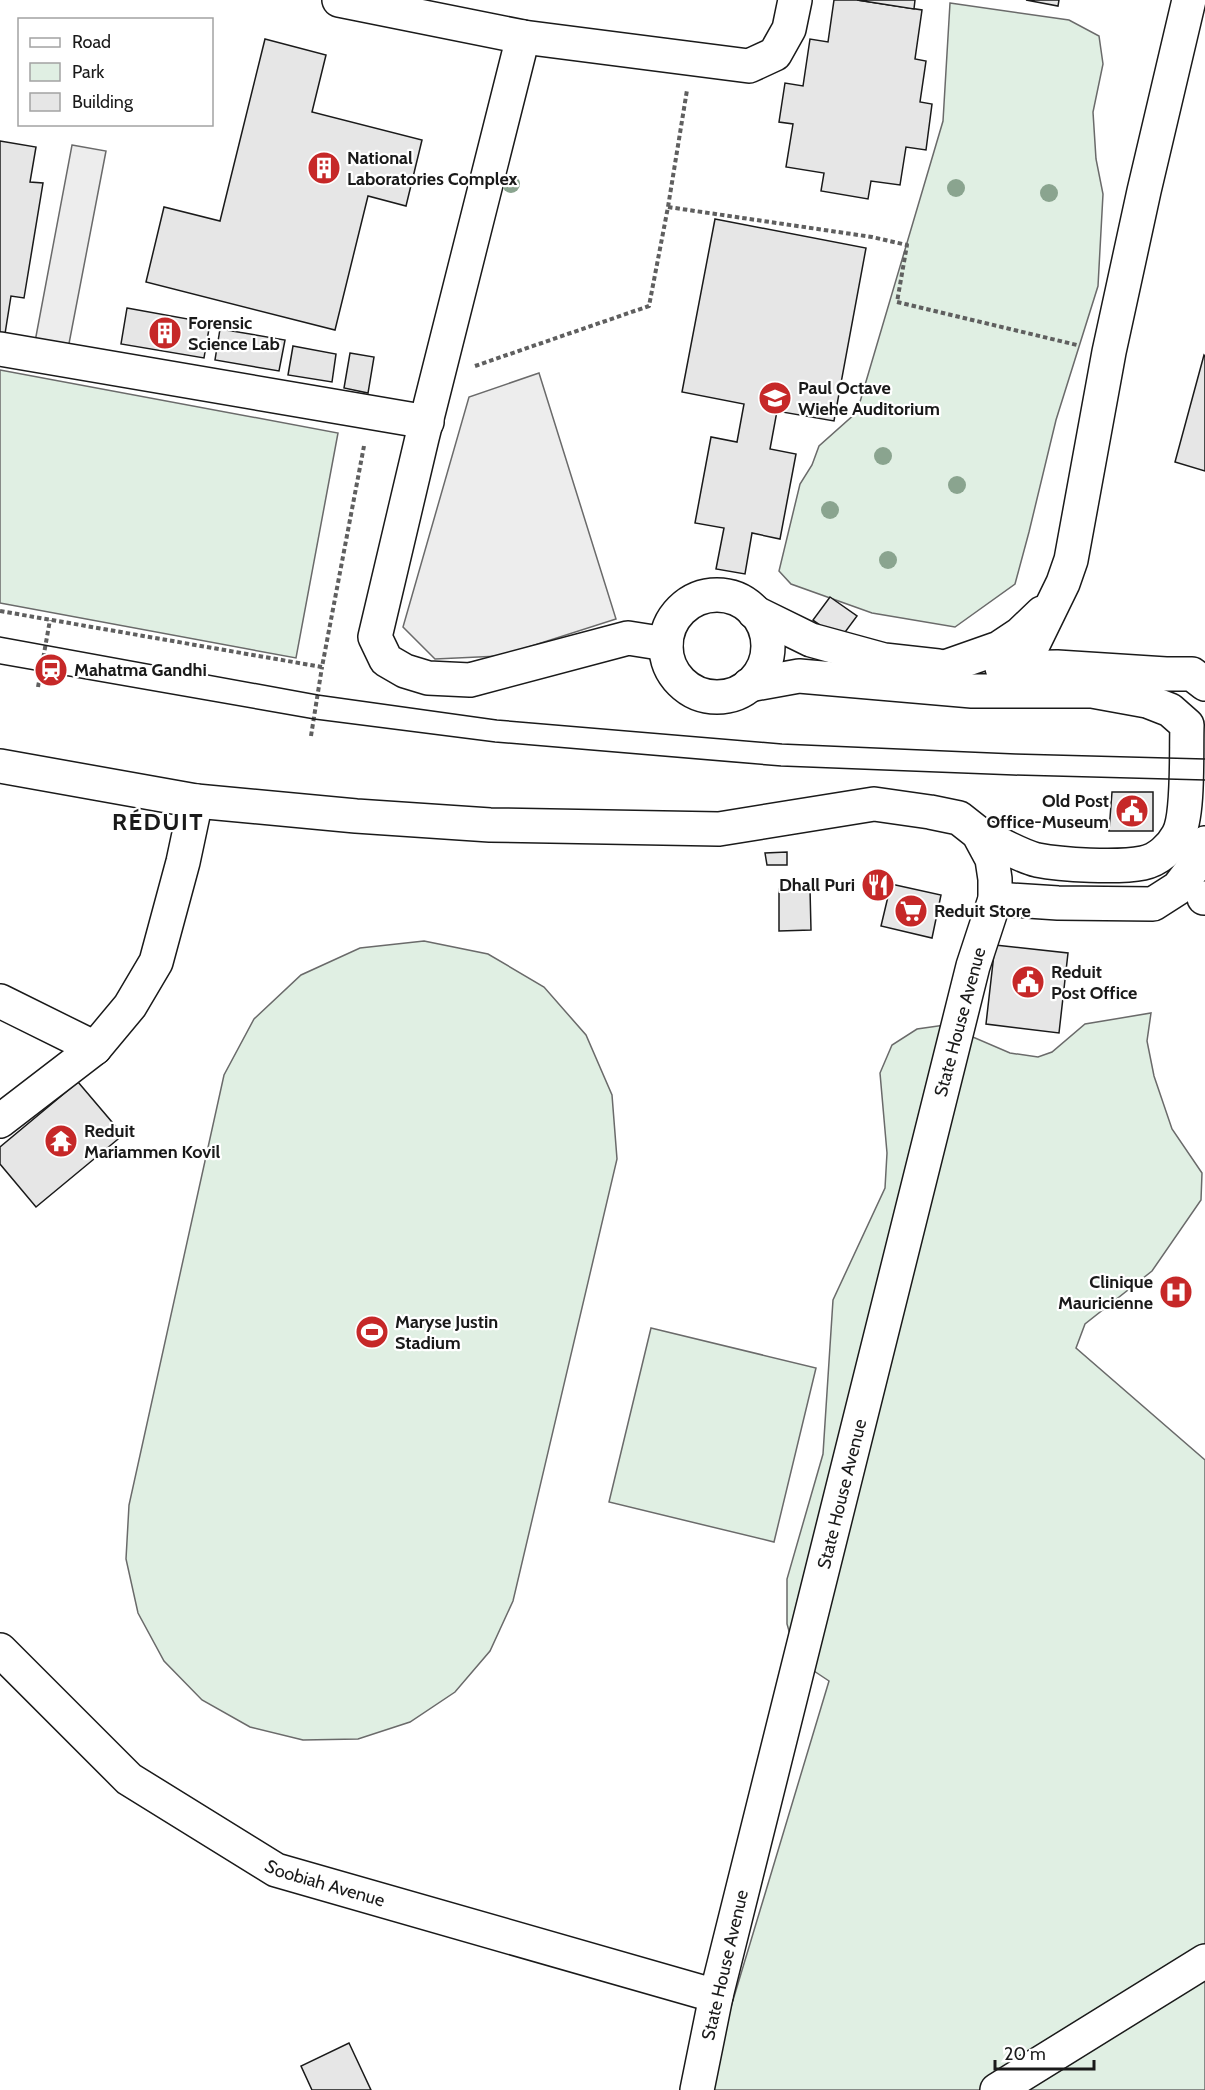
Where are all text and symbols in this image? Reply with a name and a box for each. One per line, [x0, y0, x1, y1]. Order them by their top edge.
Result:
legend [18, 18, 213, 126]
text: Road [72, 31, 111, 53]
text: Park [72, 61, 105, 83]
text: Building [72, 91, 134, 113]
place label: National Laboratories Complex [347, 147, 518, 190]
building icon: National Laboratories Complex [306, 150, 342, 186]
place label: Forensic Science Lab [188, 312, 280, 355]
building icon: Forensic Science Lab [147, 315, 183, 351]
place label: Paul Octave Wiehe Auditorium [798, 377, 940, 420]
school or university icon: Paul Octave Wiehe Auditorium [757, 380, 793, 416]
station icon: Mahatma Gandhi [33, 652, 69, 688]
place label: Mahatma Gandhi [74, 659, 207, 681]
place label: Old Post Office-Museum [987, 790, 1109, 833]
public building icon: Old Post Office-Museum [1114, 793, 1150, 829]
district label: RÉDUIT [112, 807, 204, 836]
restaurant icon: Dhall Puri [860, 867, 896, 903]
place label: Dhall Puri [779, 874, 855, 896]
supermarket icon: Reduit Store [893, 893, 929, 929]
place label: Reduit Store [934, 900, 1031, 922]
street label: State House Avenue [929, 945, 991, 1099]
place label: Reduit Post Office [1051, 961, 1137, 1004]
public building icon: Reduit Post Office [1010, 964, 1046, 1000]
place label: Reduit Mariammen Kovil [84, 1120, 221, 1163]
temple icon: Reduit Mariammen Kovil [43, 1123, 79, 1159]
place label: Clinique Mauricienne [1058, 1271, 1153, 1314]
hospital icon: Clinique Mauricienne [1158, 1274, 1194, 1310]
place label: Maryse Justin Stadium [395, 1311, 498, 1354]
sports icon: Maryse Justin Stadium [354, 1314, 390, 1350]
street label: State House Avenue [813, 1417, 871, 1571]
street label: Soobiah Avenue [261, 1855, 387, 1912]
street label: State House Avenue [697, 1888, 753, 2042]
scale bar [995, 2033, 1094, 2071]
text: 20 m [1004, 2043, 1046, 2065]

